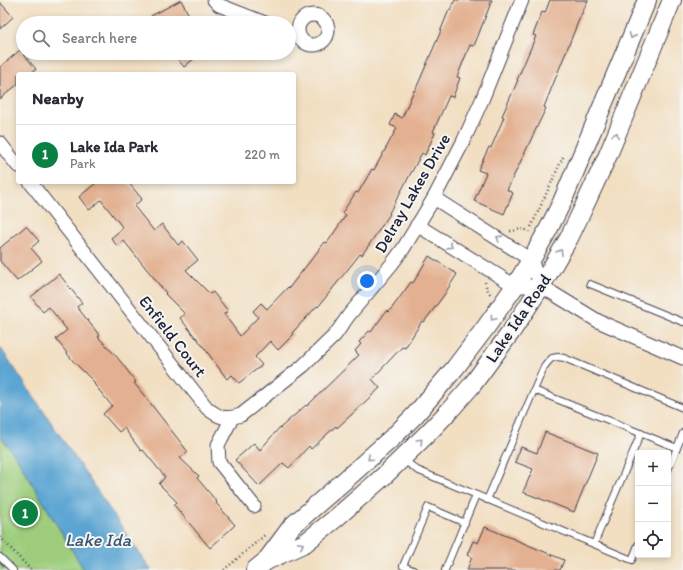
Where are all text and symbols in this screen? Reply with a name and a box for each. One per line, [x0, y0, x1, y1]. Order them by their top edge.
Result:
search box [16, 16, 296, 60]
icon: search [30, 27, 52, 49]
text: Search here [62, 29, 137, 47]
one-way arrow [629, 32, 637, 39]
text: Nearby [32, 88, 84, 108]
street label: Delray Lakes Drive [370, 130, 454, 256]
one-way arrow [611, 132, 619, 139]
text: Lake Ida Park [70, 138, 158, 156]
text: 1 [42, 147, 48, 162]
text: 220 m [244, 147, 280, 162]
text: Park [70, 156, 96, 171]
one-way arrow [496, 236, 503, 243]
one-way arrow [446, 241, 453, 248]
one-way arrow [556, 249, 563, 256]
street label: Lake Ida Road [481, 269, 555, 366]
your location [357, 271, 377, 291]
street label: Enfield Court [135, 291, 211, 381]
one-way arrow [490, 314, 497, 321]
one-way arrow [415, 438, 423, 446]
map controls [635, 450, 671, 558]
button: + [635, 450, 671, 486]
one-way arrow [368, 453, 375, 460]
button: − [635, 486, 671, 522]
pin: 1 [12, 498, 38, 528]
button: locate [635, 522, 671, 558]
water label: Lake Ida [65, 529, 132, 551]
one-way arrow [297, 542, 304, 550]

